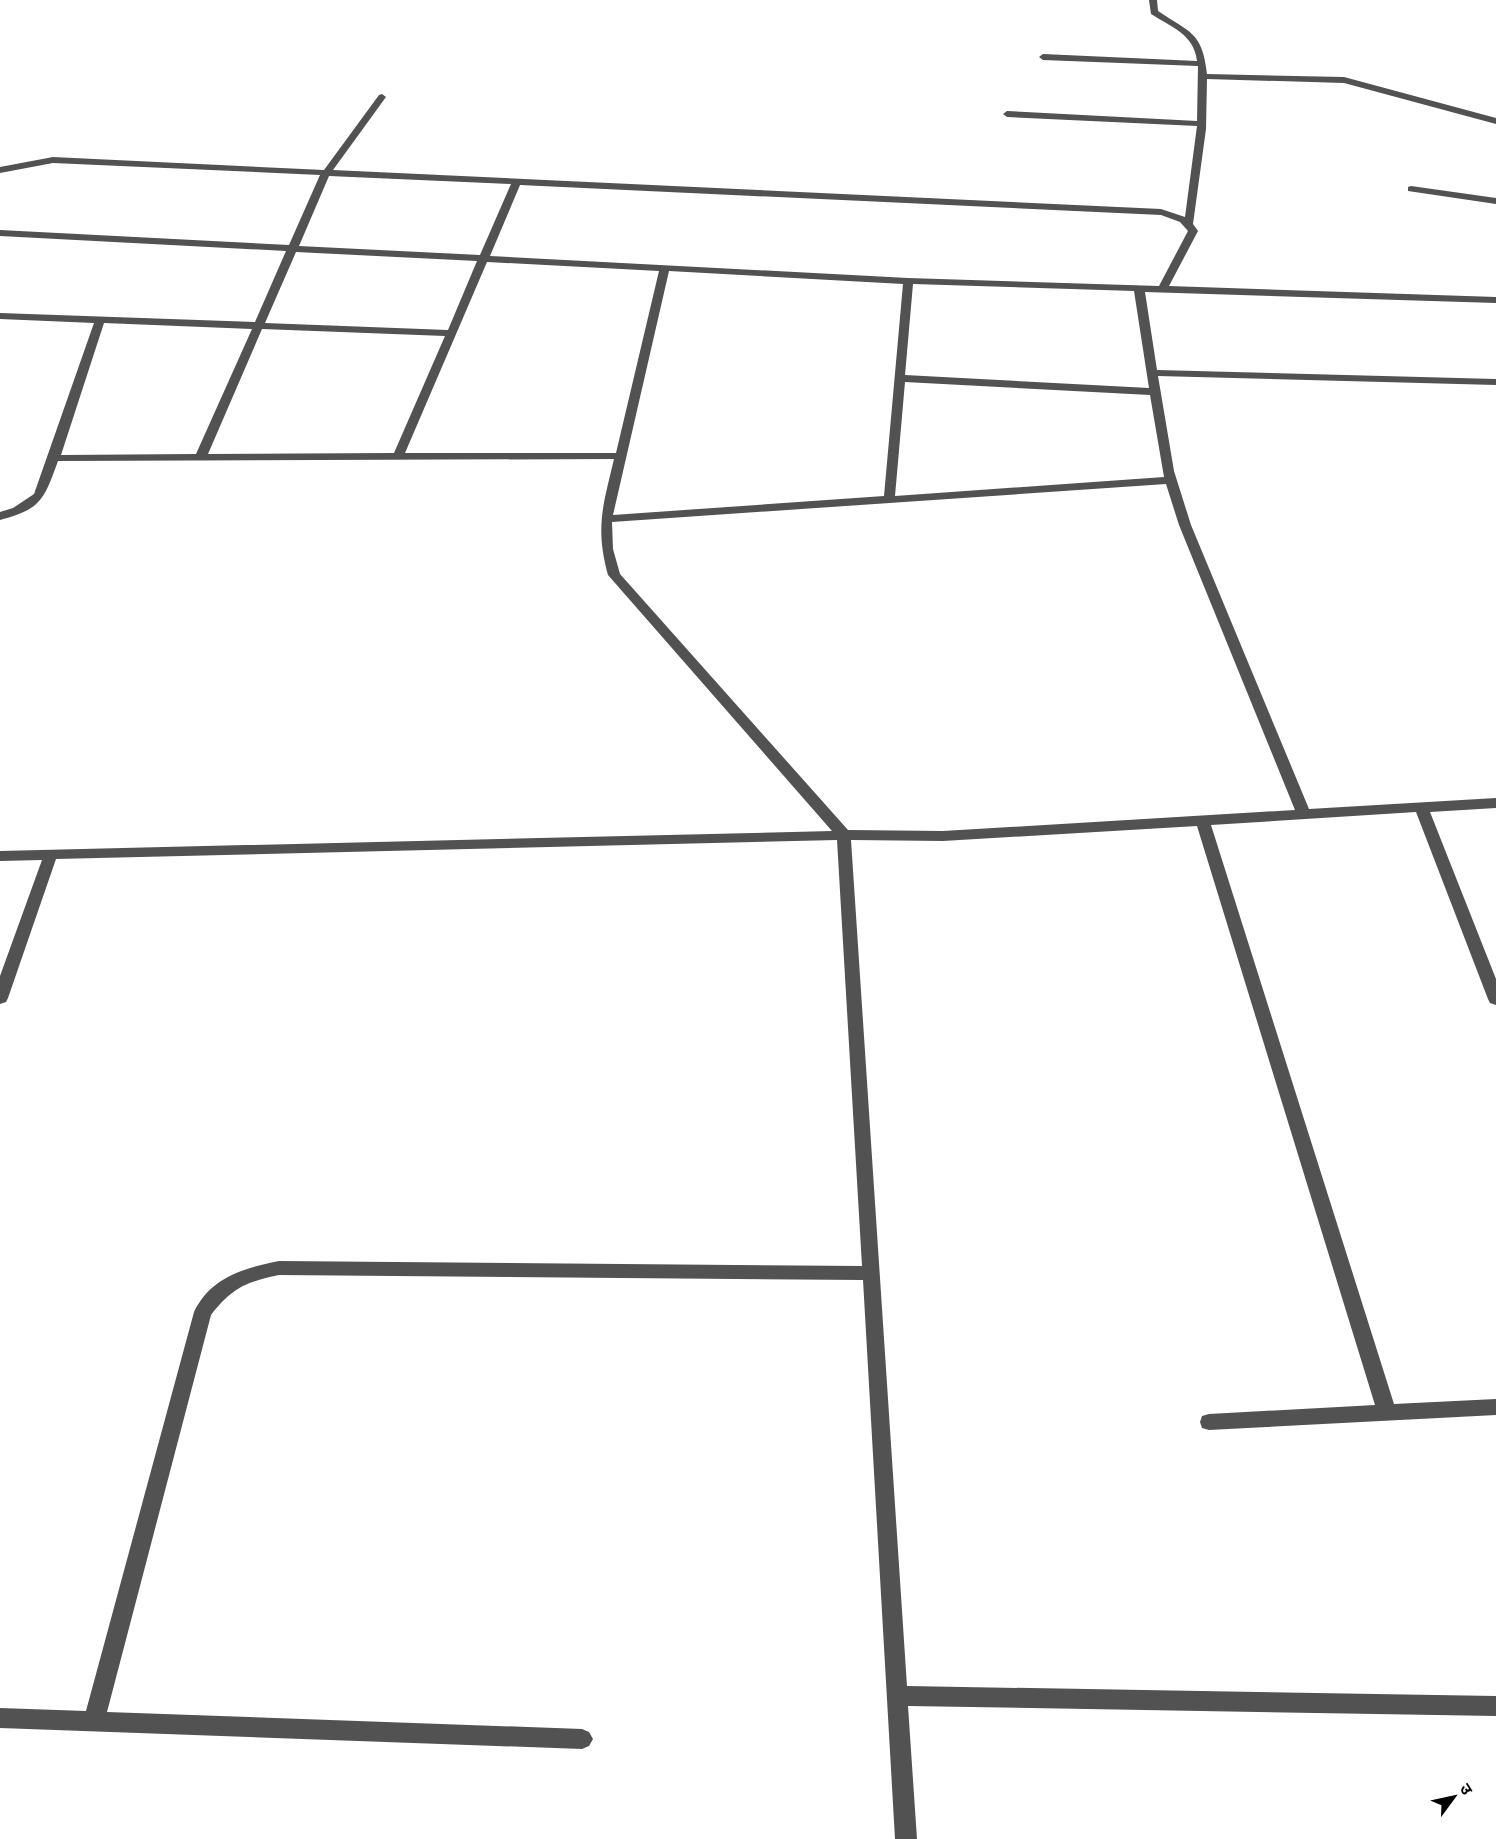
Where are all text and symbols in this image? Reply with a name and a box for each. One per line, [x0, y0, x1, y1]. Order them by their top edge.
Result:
north arrow [1424, 1767, 1484, 1827]
text: उ [1456, 1781, 1476, 1798]

